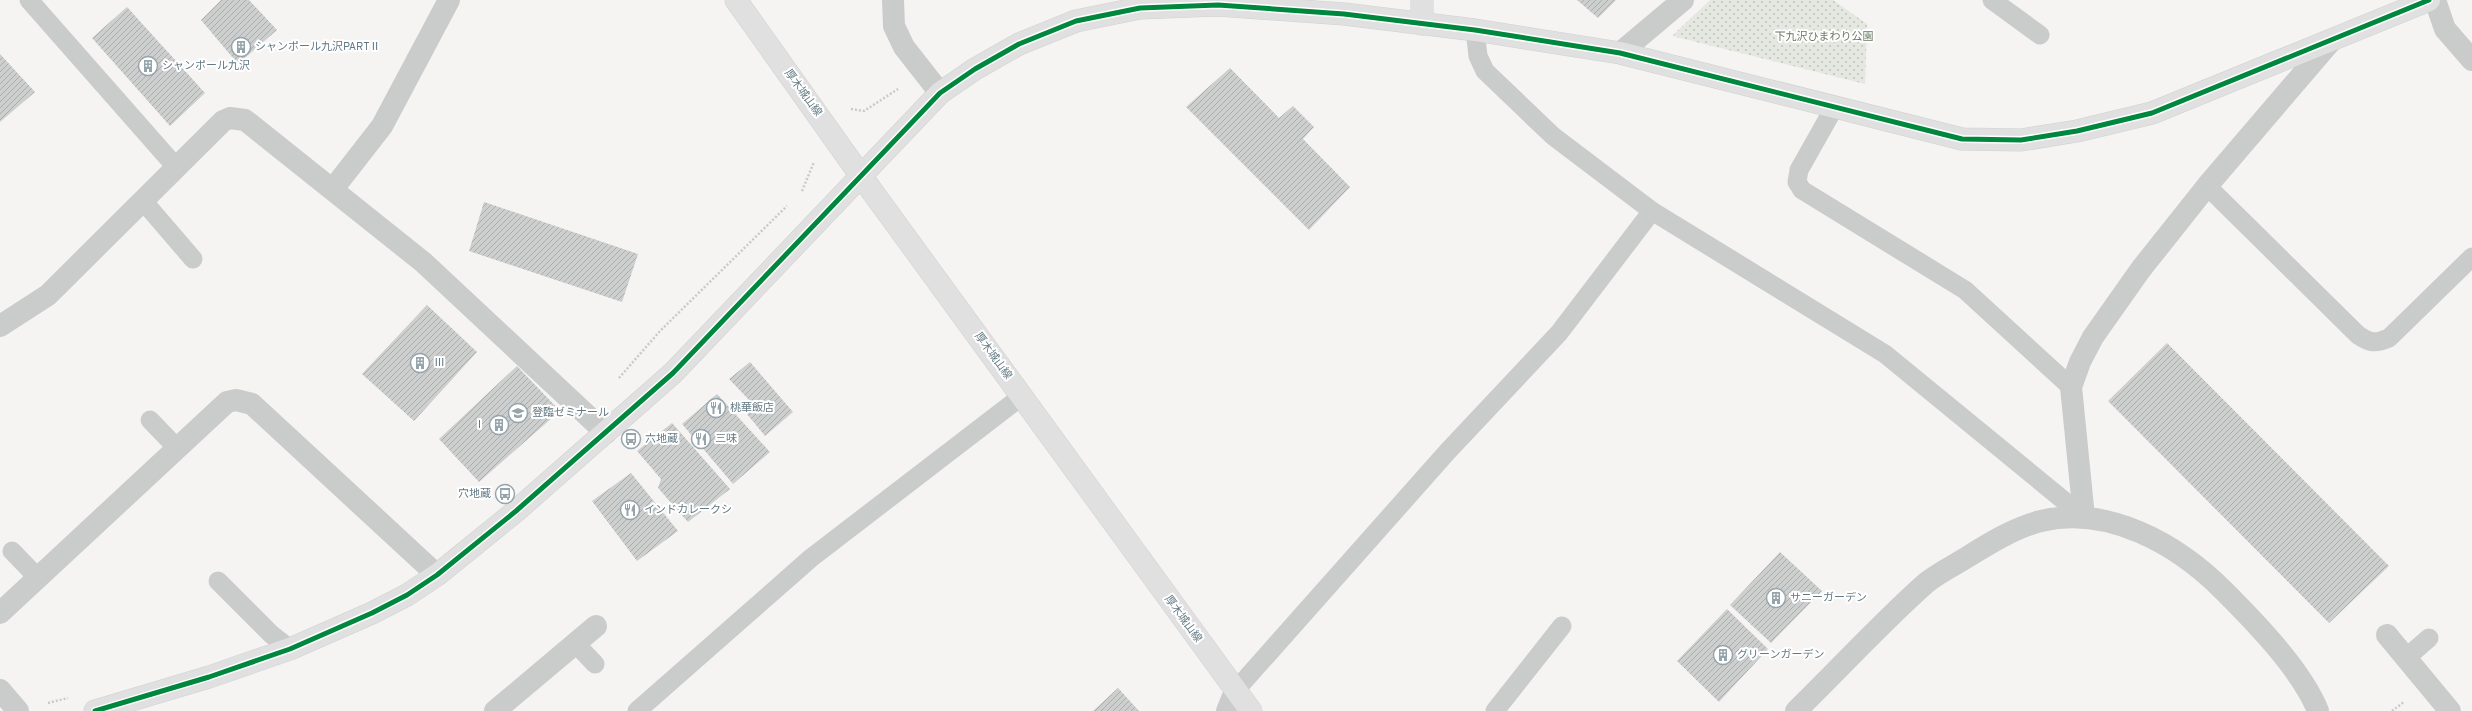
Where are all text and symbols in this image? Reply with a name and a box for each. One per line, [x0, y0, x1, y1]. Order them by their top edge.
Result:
park label: 下九沢ひまわり公園 [1775, 30, 1874, 44]
building icon: シャンポール九沢PARTⅡ [230, 36, 252, 58]
place label: シャンポール九沢PARTⅡ [255, 40, 381, 54]
building icon: シャンポール九沢 [137, 55, 159, 77]
place label: シャンポール九沢 [162, 59, 250, 73]
street label: 厚木城山線 [781, 67, 825, 119]
street label: 厚木城山線 [971, 330, 1015, 382]
building icon: Ⅲ [409, 352, 431, 374]
place label: Ⅲ [434, 356, 445, 370]
restaurant icon: 桃華飯店 [705, 397, 727, 419]
place label: 桃華飯店 [730, 401, 774, 415]
school or university icon: 登臨ゼミナール [507, 402, 529, 424]
place label: 登臨ゼミナール [532, 406, 609, 420]
building icon: Ⅰ [488, 414, 510, 436]
place label: Ⅰ [474, 418, 485, 432]
bus stop icon: 六地蔵 [620, 428, 642, 450]
restaurant icon: 三味 [690, 428, 712, 450]
place label: 六地蔵 [645, 432, 678, 446]
place label: 三味 [715, 432, 737, 446]
bus stop icon: 穴地蔵 [494, 483, 516, 505]
place label: 穴地蔵 [458, 487, 491, 501]
restaurant icon: インドカレークシ [619, 499, 641, 521]
place label: インドカレークシ [644, 503, 732, 517]
building icon: サニーガーデン [1765, 587, 1787, 609]
place label: サニーガーデン [1790, 591, 1867, 605]
street label: 厚木城山線 [1161, 593, 1205, 645]
building icon: グリーンガーデン [1712, 644, 1734, 666]
place label: グリーンガーデン [1737, 648, 1824, 662]

